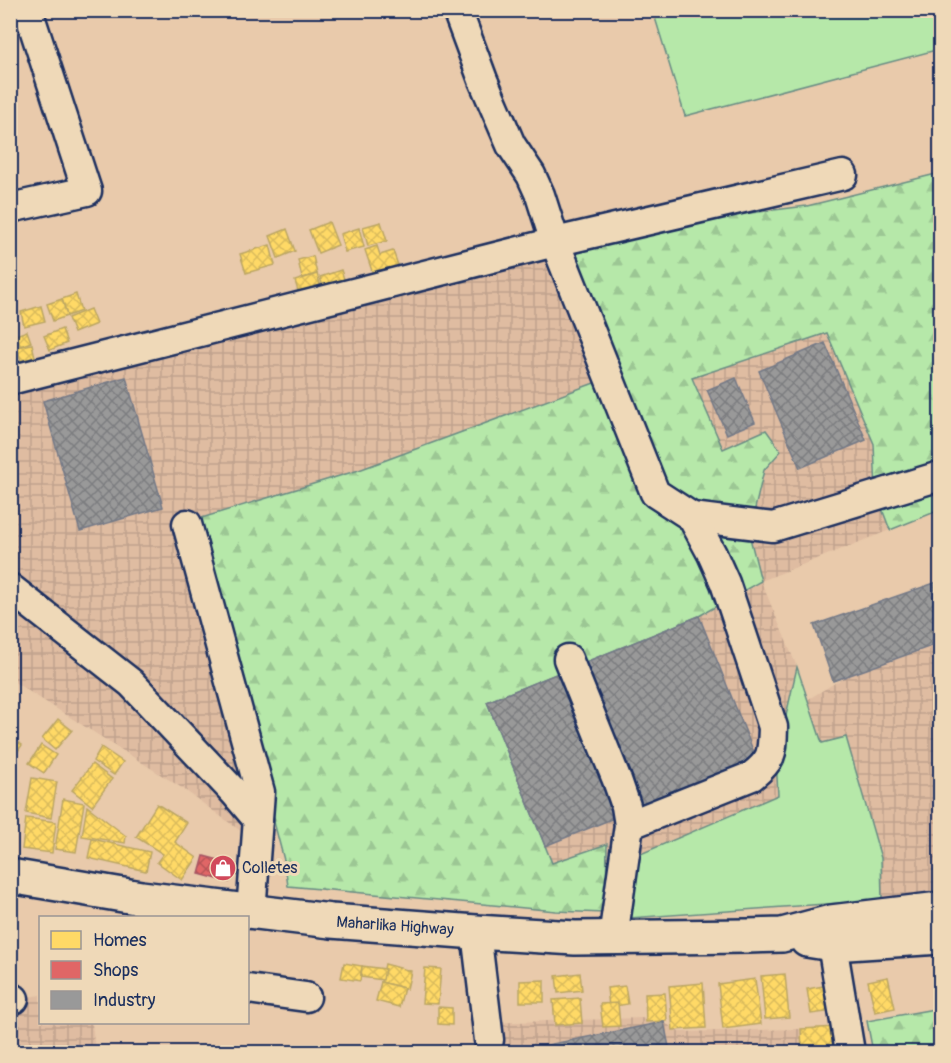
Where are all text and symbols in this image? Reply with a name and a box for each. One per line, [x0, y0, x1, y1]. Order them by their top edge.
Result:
shop icon: Colletes [208, 853, 238, 883]
place label: Colletes [242, 858, 297, 878]
street label: Maharlika Highway [336, 912, 455, 940]
legend [39, 916, 249, 1024]
text: Homes [93, 929, 146, 952]
text: Shops [93, 959, 138, 982]
text: Industry [93, 989, 156, 1012]

